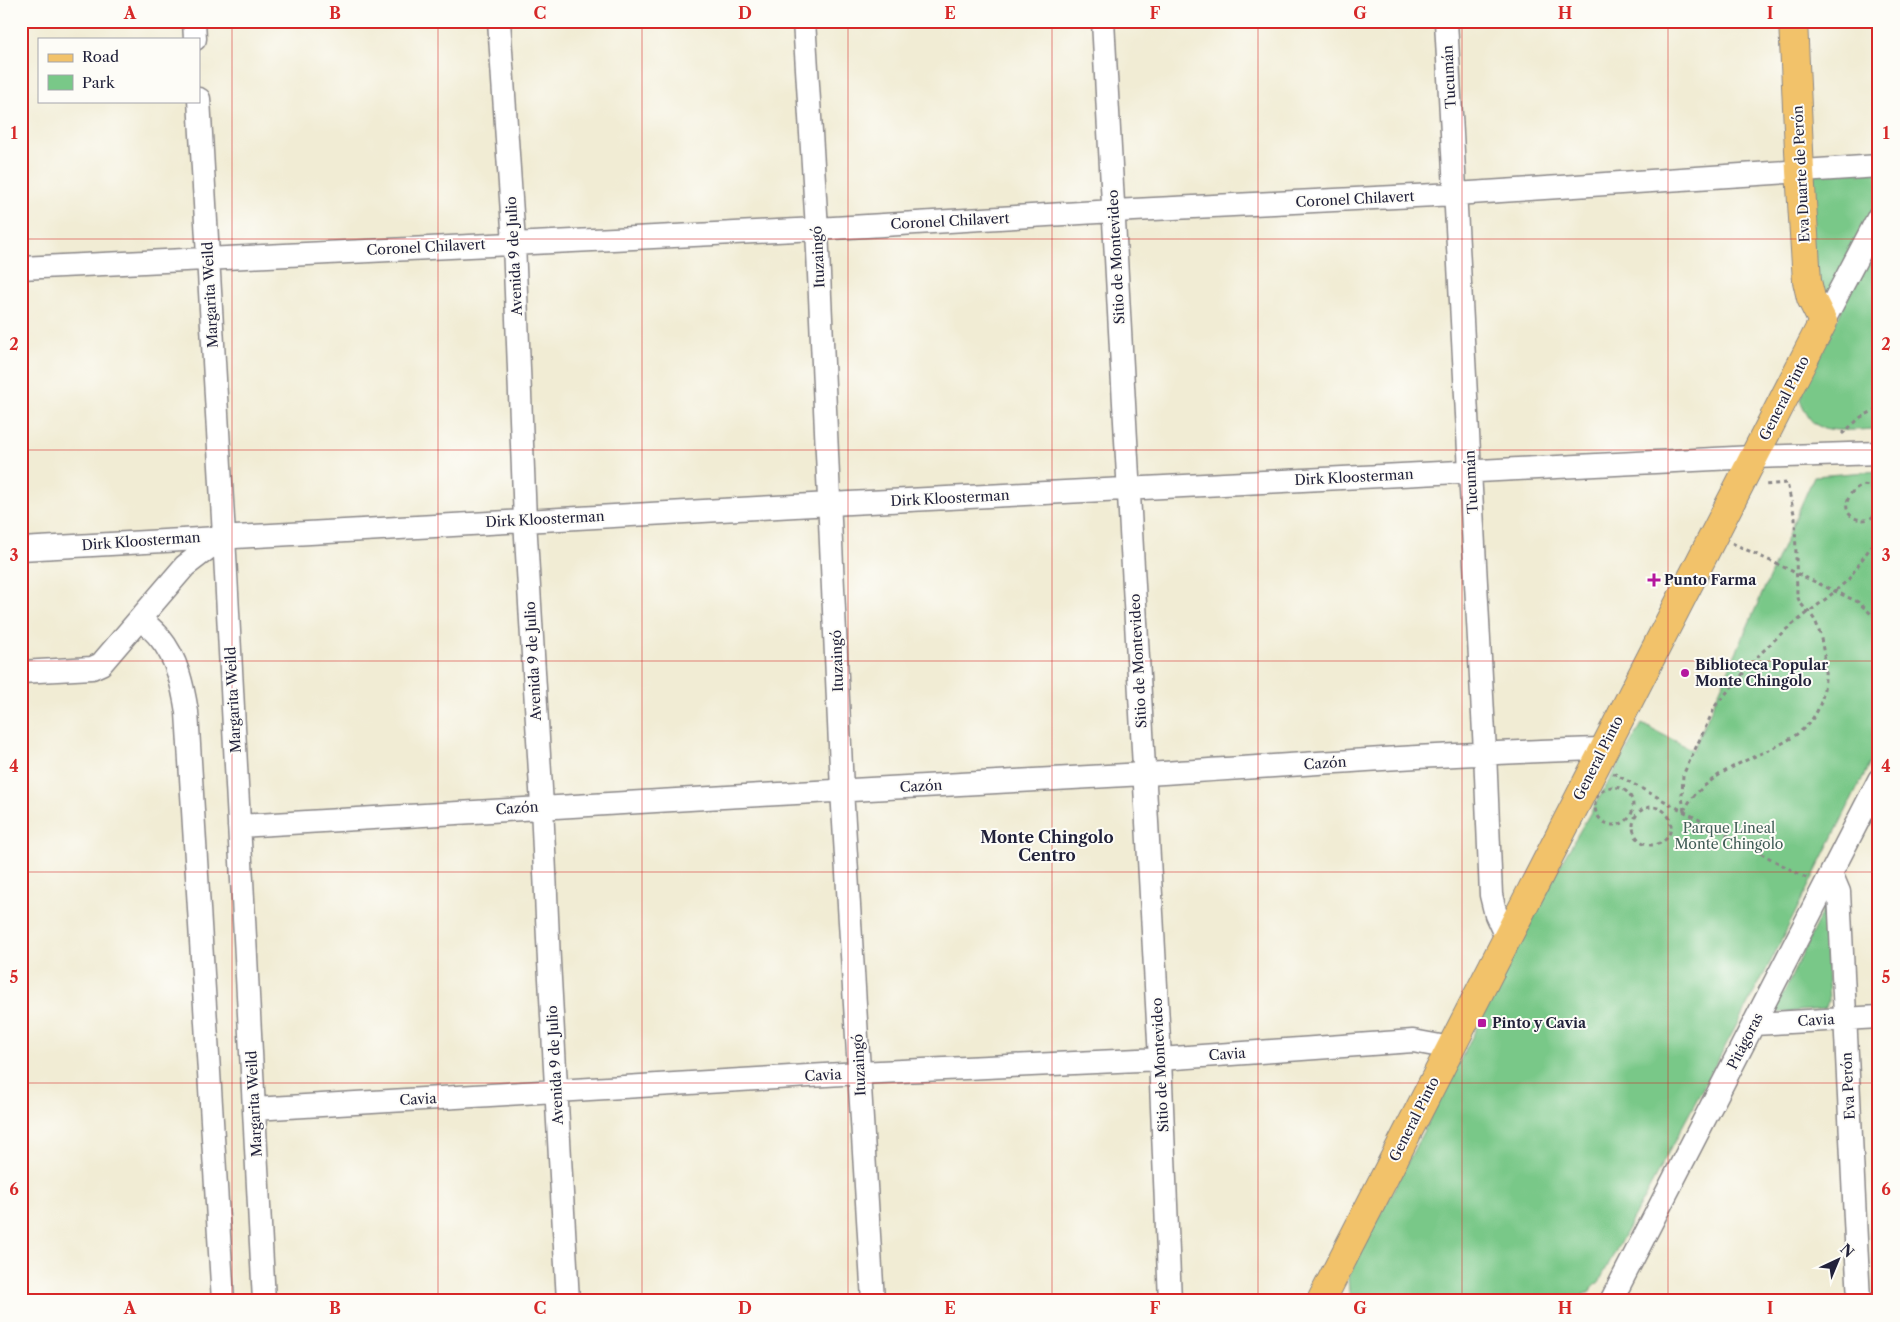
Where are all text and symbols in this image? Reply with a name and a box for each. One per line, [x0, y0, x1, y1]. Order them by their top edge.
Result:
text: A [123, 3, 137, 23]
text: B [329, 3, 341, 23]
text: C [534, 3, 546, 23]
text: D [738, 3, 752, 23]
text: E [944, 3, 956, 23]
text: F [1150, 3, 1161, 23]
text: G [1353, 3, 1367, 23]
text: H [1558, 3, 1572, 23]
text: I [1767, 3, 1774, 23]
legend [38, 38, 200, 102]
street label: Tucumán [1438, 44, 1460, 109]
text: Road [82, 47, 119, 66]
text: Park [82, 73, 116, 92]
street label: Eva Duarte de Perón [1788, 105, 1814, 243]
text: 1 [10, 123, 18, 143]
text: 1 [1882, 123, 1890, 143]
street label: Coronel Chilavert [1295, 187, 1415, 211]
street label: Sitio de Montevideo [1103, 189, 1129, 325]
street label: Avenida 9 de Julio [502, 196, 526, 317]
street label: Coronel Chilavert [890, 209, 1010, 233]
street label: Ituzaingó [807, 226, 829, 288]
street label: Coronel Chilavert [366, 235, 486, 259]
street label: Margarita Weild [198, 241, 222, 349]
text: 2 [9, 334, 19, 354]
text: 2 [1881, 334, 1891, 354]
street label: General Pinto [1755, 353, 1813, 443]
street label: Tucumán [1460, 449, 1482, 514]
street label: Dirk Kloosterman [1294, 465, 1414, 489]
street label: Dirk Kloosterman [890, 486, 1010, 510]
street label: Dirk Kloosterman [485, 507, 605, 531]
street label: Dirk Kloosterman [81, 528, 201, 554]
text: 3 [9, 545, 19, 565]
text: 3 [1881, 545, 1891, 565]
place label: Punto Farma [1664, 571, 1757, 589]
marker: Punto Farma [1648, 574, 1660, 586]
street label: Sitio de Montevideo [1125, 593, 1151, 729]
street label: Avenida 9 de Julio [521, 601, 545, 722]
street label: Ituzaingó [827, 630, 847, 692]
street label: Margarita Weild [221, 646, 245, 754]
place label: Biblioteca Popular Monte Chingolo [1695, 656, 1828, 690]
marker: Biblioteca Popular Monte Chingolo [1679, 667, 1691, 679]
street label: General Pinto [1569, 713, 1627, 803]
street label: Cazón [1303, 753, 1347, 773]
text: 4 [9, 756, 19, 776]
text: 4 [1881, 756, 1891, 776]
street label: Cazón [899, 776, 943, 796]
street label: Cazón [495, 798, 539, 818]
park label: Parque Lineal Monte Chingolo [1675, 819, 1783, 853]
district label: Monte Chingolo Centro [980, 827, 1114, 865]
text: 5 [10, 967, 19, 987]
text: 5 [1882, 967, 1891, 987]
street label: Sitio de Montevideo [1147, 997, 1173, 1133]
street label: Avenida 9 de Julio [543, 1005, 567, 1126]
street label: Pitágoras [1723, 1010, 1767, 1072]
street label: Cavia [1797, 1010, 1836, 1030]
place label: Pinto y Cavia [1492, 1014, 1587, 1032]
marker: Pinto y Cavia [1476, 1017, 1488, 1029]
street label: Ituzaingó [848, 1034, 870, 1096]
street label: Cavia [1208, 1044, 1247, 1064]
street label: Margarita Weild [242, 1050, 266, 1158]
street label: Eva Perón [1837, 1052, 1859, 1120]
street label: Cavia [804, 1065, 843, 1085]
street label: General Pinto [1385, 1074, 1443, 1164]
street label: Cavia [399, 1089, 438, 1109]
text: 6 [9, 1179, 19, 1199]
text: 6 [1881, 1179, 1891, 1199]
north arrow [1812, 1234, 1862, 1284]
text: N [1836, 1240, 1858, 1261]
text: A [123, 1298, 137, 1318]
text: B [329, 1298, 341, 1318]
text: C [534, 1298, 546, 1318]
text: D [738, 1298, 752, 1318]
text: E [944, 1298, 956, 1318]
text: F [1150, 1298, 1161, 1318]
text: G [1353, 1298, 1367, 1318]
text: H [1558, 1298, 1572, 1318]
text: I [1767, 1298, 1774, 1318]

